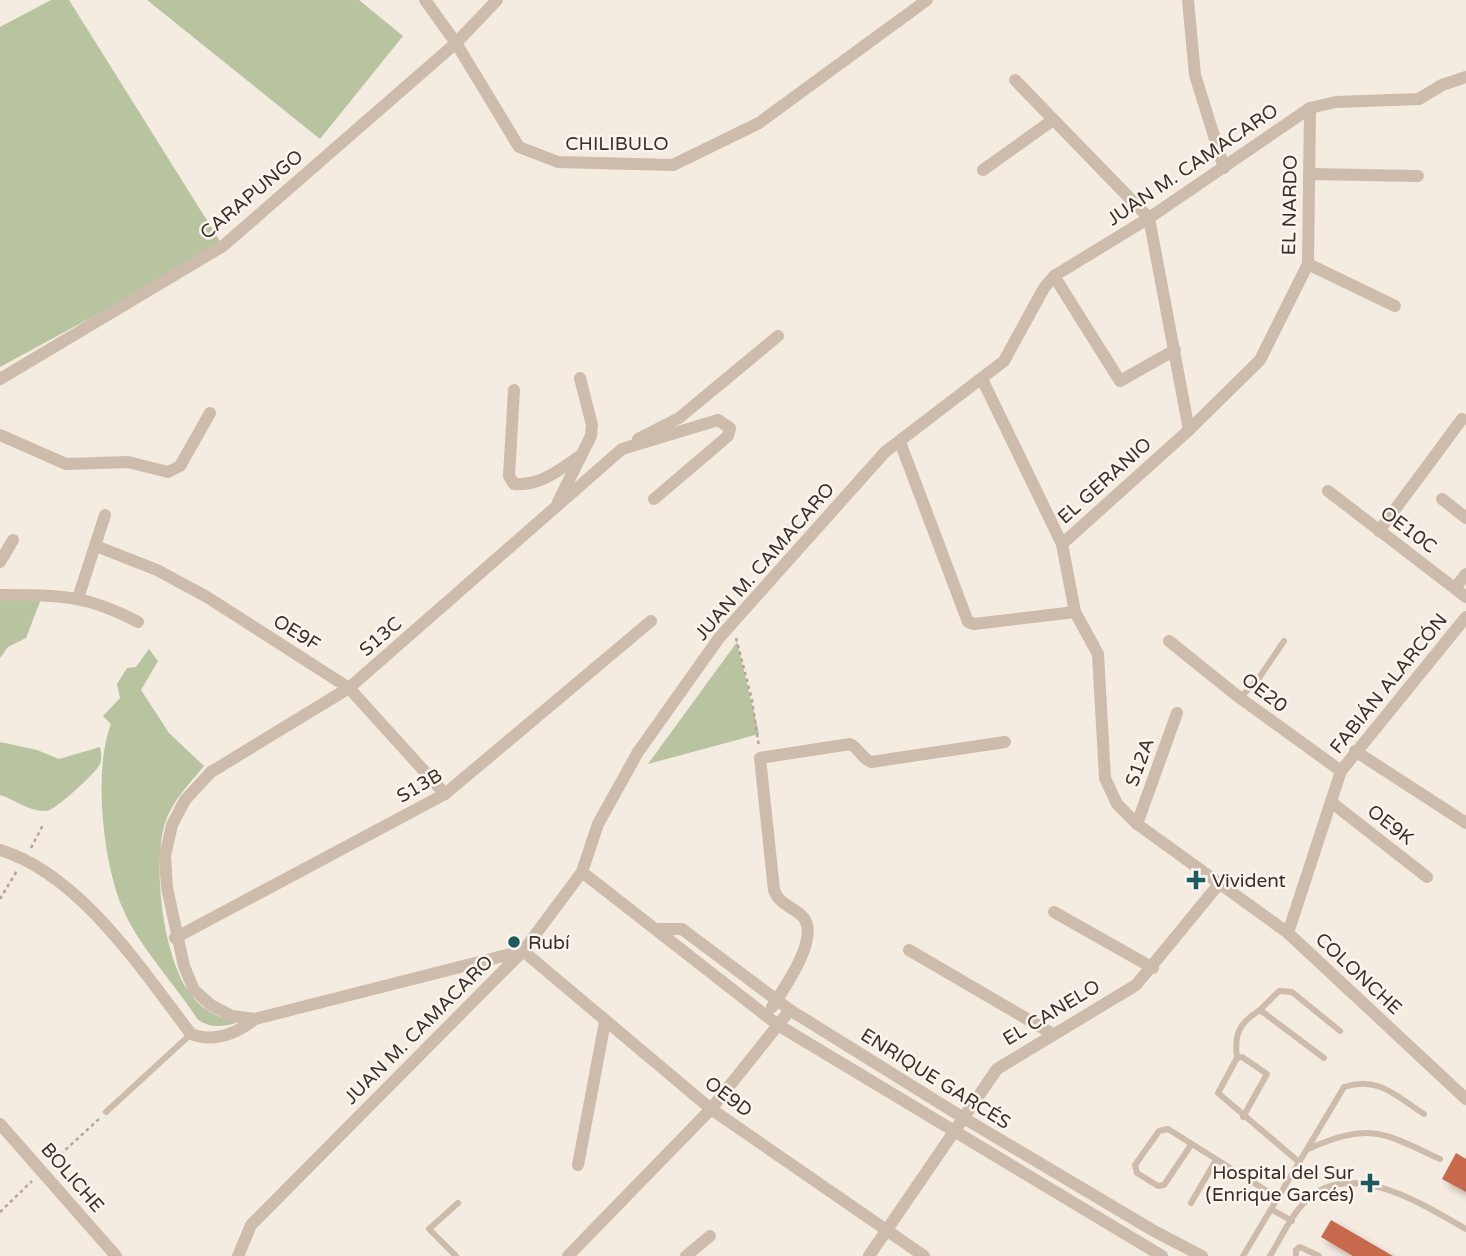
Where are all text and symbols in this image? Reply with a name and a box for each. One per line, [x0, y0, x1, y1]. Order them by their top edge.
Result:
street label: JUAN M. CAMACARO [1103, 99, 1282, 230]
street label: CHILIBULO [565, 133, 669, 155]
street label: CARAPUNGO [196, 145, 307, 244]
street label: EL NARDO [1278, 154, 1302, 256]
street label: EL GERANIO [1053, 433, 1156, 529]
street label: JUAN M. CAMACARO [690, 478, 839, 645]
street label: OE10C [1376, 502, 1441, 558]
street label: FABIÁN ALARCÓN [1325, 609, 1452, 758]
street label: OE9F [269, 610, 324, 656]
street label: S13C [355, 612, 406, 661]
street label: OE20 [1237, 669, 1292, 717]
street label: S12A [1121, 735, 1159, 789]
street label: S13B [393, 764, 446, 808]
street label: OE9K [1363, 800, 1418, 850]
marker: Vivident [1186, 870, 1206, 890]
place label: Vivident [1212, 870, 1286, 892]
street label: COLONCHE [1311, 928, 1406, 1019]
place label: Rubí [528, 932, 570, 954]
marker: Rubí [506, 934, 522, 950]
street label: JUAN M. CAMACARO [340, 951, 498, 1109]
street label: EL CANELO [999, 975, 1104, 1050]
street label: ENRIQUE GARCÉS [857, 1024, 1014, 1134]
street label: OE9D [700, 1072, 756, 1122]
street label: BOLICHE [36, 1138, 108, 1217]
place label: Hospital del Sur (Enrique Garcés) [1205, 1162, 1355, 1206]
marker: Hospital del Sur (Enrique Garcés) [1360, 1173, 1380, 1193]

